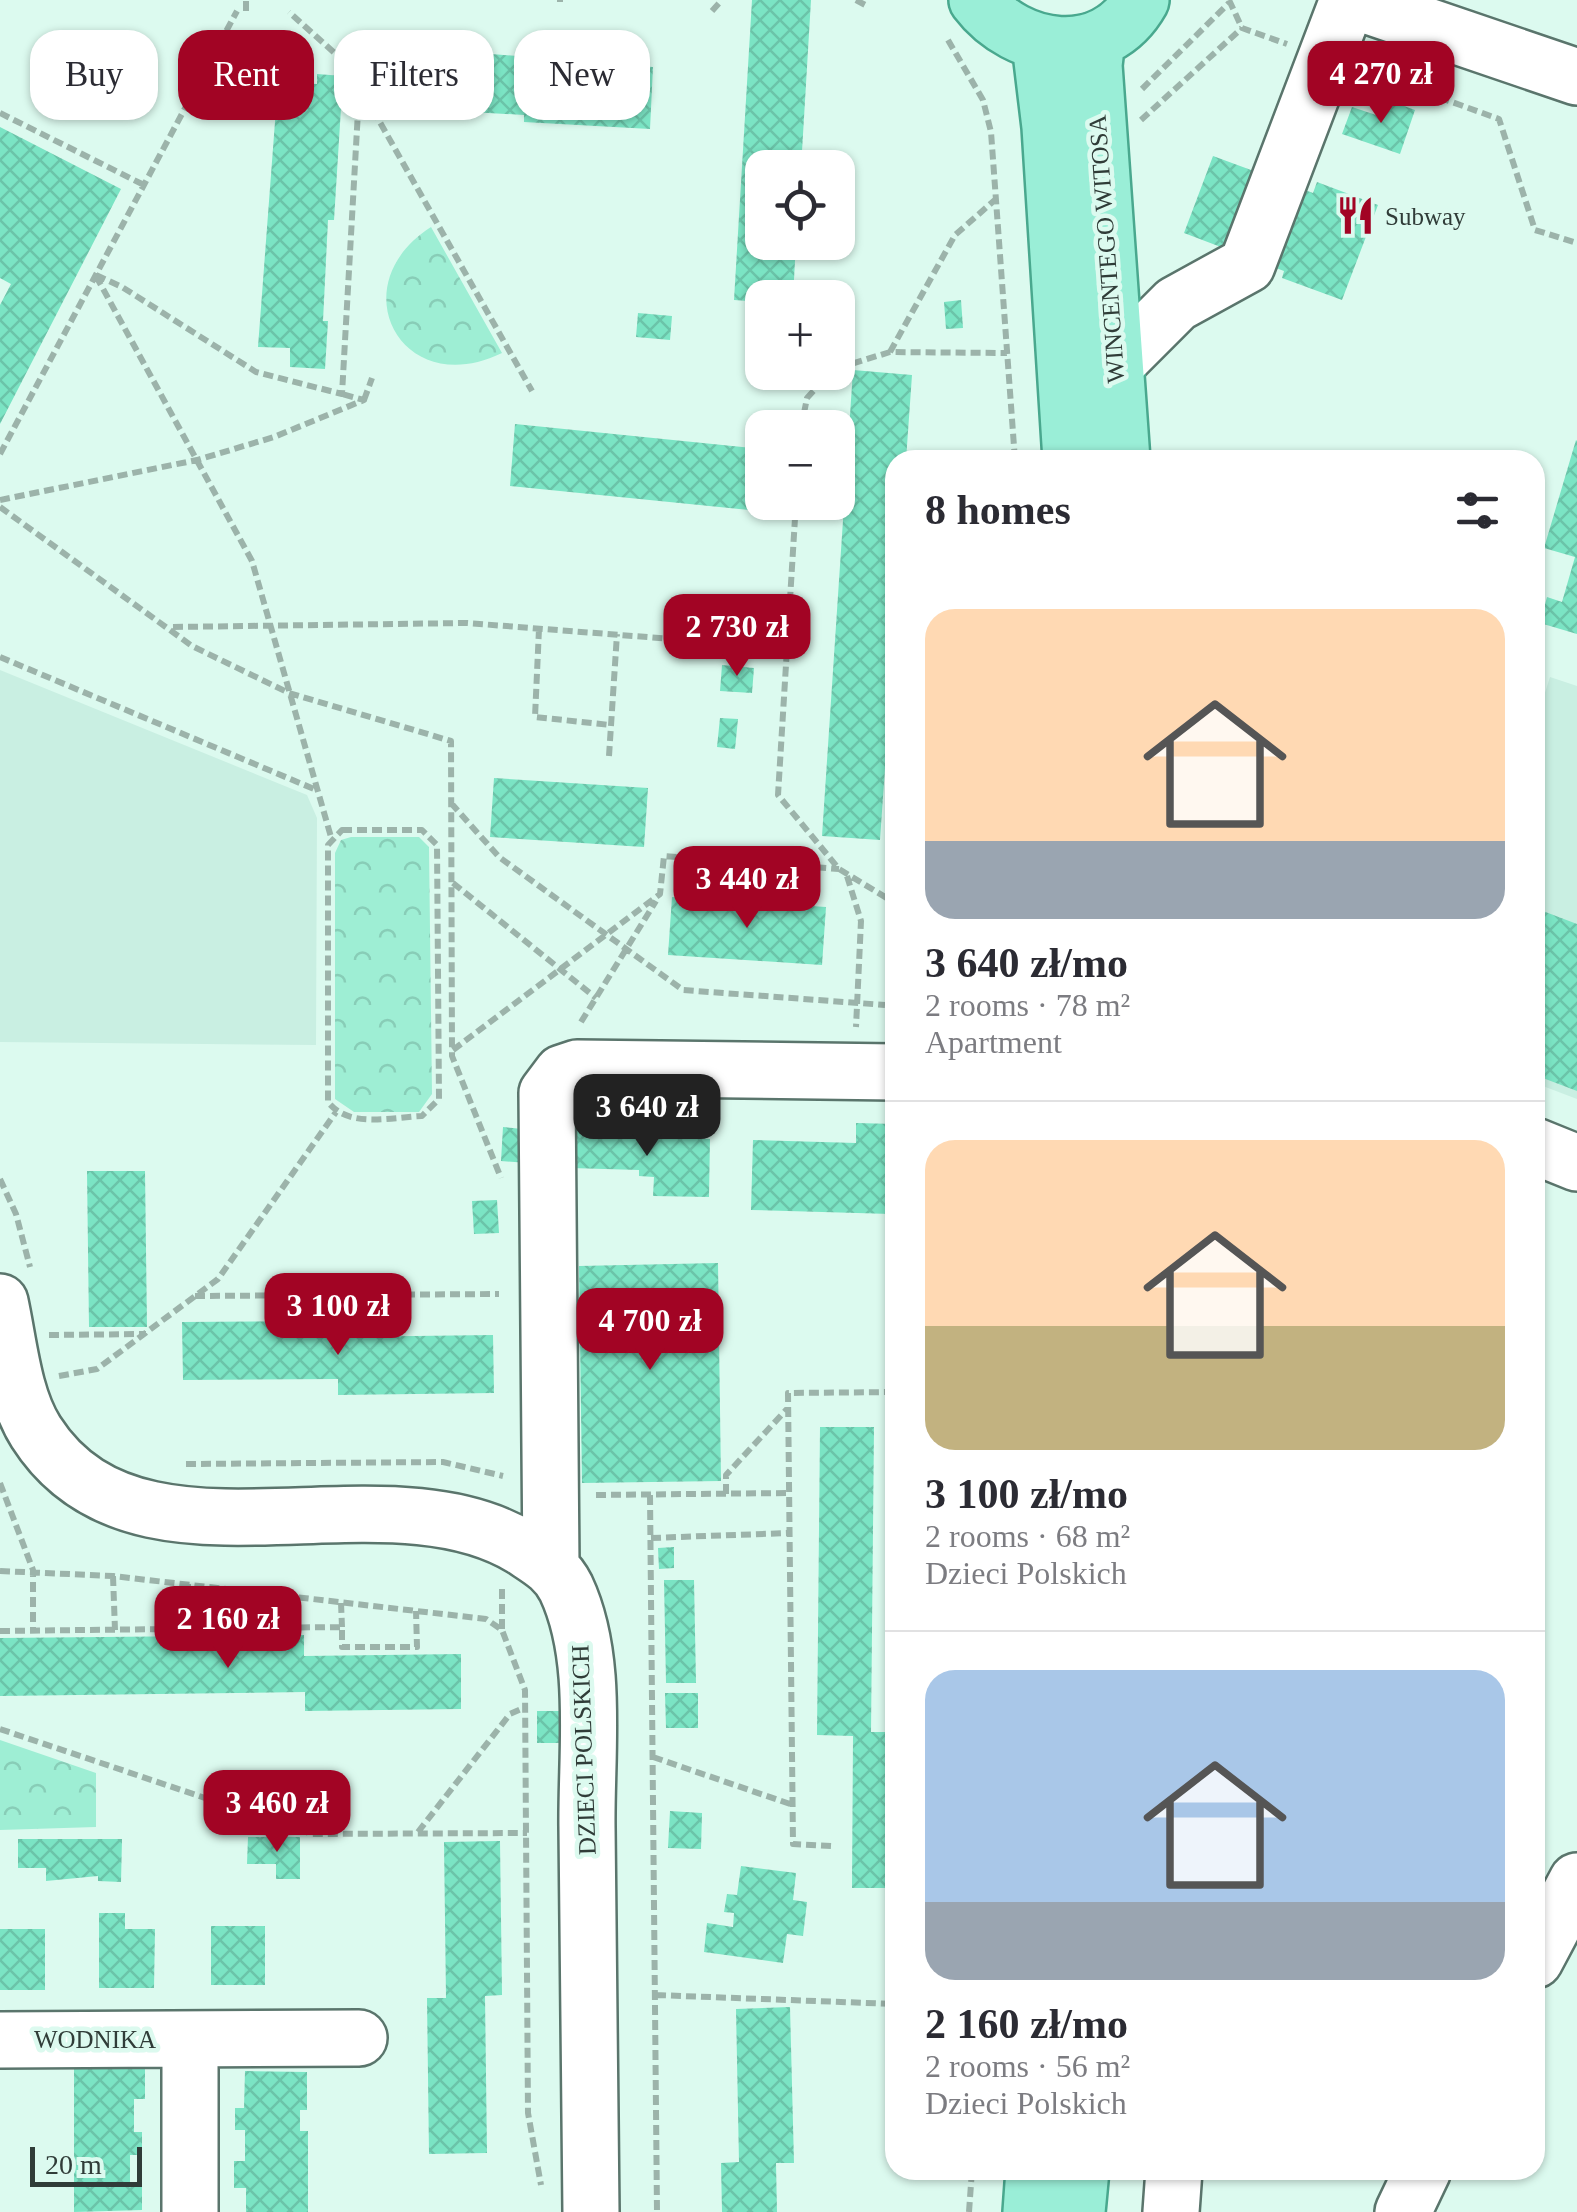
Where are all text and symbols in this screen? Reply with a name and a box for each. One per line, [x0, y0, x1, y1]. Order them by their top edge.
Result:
chip: Buy [30, 30, 158, 120]
chip: Rent [178, 30, 314, 120]
chip: Filters [334, 30, 494, 120]
chip: New [514, 30, 650, 120]
pin: 4 270 zł [1278, 41, 1484, 126]
text: 4 270 zł [1329, 55, 1433, 91]
street label: WINCENTEGO WITOSA [1084, 114, 1129, 384]
map controls [745, 150, 855, 520]
button: locate [745, 150, 855, 260]
restaurant icon: Subway [1334, 195, 1376, 237]
place label: Subway [1385, 203, 1466, 230]
button: + [745, 280, 855, 390]
button: − [745, 410, 855, 520]
icon: filters [1450, 483, 1505, 538]
text: 8 homes [925, 487, 1071, 533]
pin: 2 730 zł [634, 594, 840, 679]
text: 2 730 zł [685, 608, 789, 644]
icon: home [1125, 674, 1305, 854]
pin: 3 440 zł [644, 846, 850, 931]
text: 3 440 zł [695, 860, 799, 896]
text: 3 640 zł/mo [925, 940, 1128, 986]
text: 2 rooms · 78 m² [925, 987, 1130, 1023]
text: Apartment [925, 1024, 1062, 1060]
pin: 3 640 zł [544, 1074, 750, 1159]
text: 3 640 zł [595, 1088, 699, 1124]
icon: home [1125, 1205, 1305, 1385]
pin: 3 100 zł [235, 1273, 441, 1358]
text: 3 100 zł [286, 1287, 390, 1323]
pin: 4 700 zł [547, 1288, 753, 1373]
text: 4 700 zł [598, 1302, 702, 1338]
text: 3 100 zł/mo [925, 1471, 1128, 1517]
text: 2 rooms · 68 m² [925, 1518, 1130, 1554]
text: Dzieci Polskich [925, 1555, 1127, 1591]
pin: 2 160 zł [125, 1586, 331, 1671]
text: 2 160 zł [176, 1600, 280, 1636]
street label: DZIECI POLSKICH [566, 1644, 601, 1856]
icon: home [1125, 1735, 1305, 1915]
pin: 3 460 zł [174, 1770, 380, 1855]
text: 3 460 zł [225, 1784, 329, 1820]
text: 2 160 zł/mo [925, 2001, 1128, 2047]
street label: WODNIKA [34, 2026, 156, 2053]
text: 2 rooms · 56 m² [925, 2048, 1130, 2084]
text: Dzieci Polskich [925, 2085, 1127, 2121]
scale bar [30, 2142, 142, 2186]
text: 20 m [45, 2149, 102, 2180]

